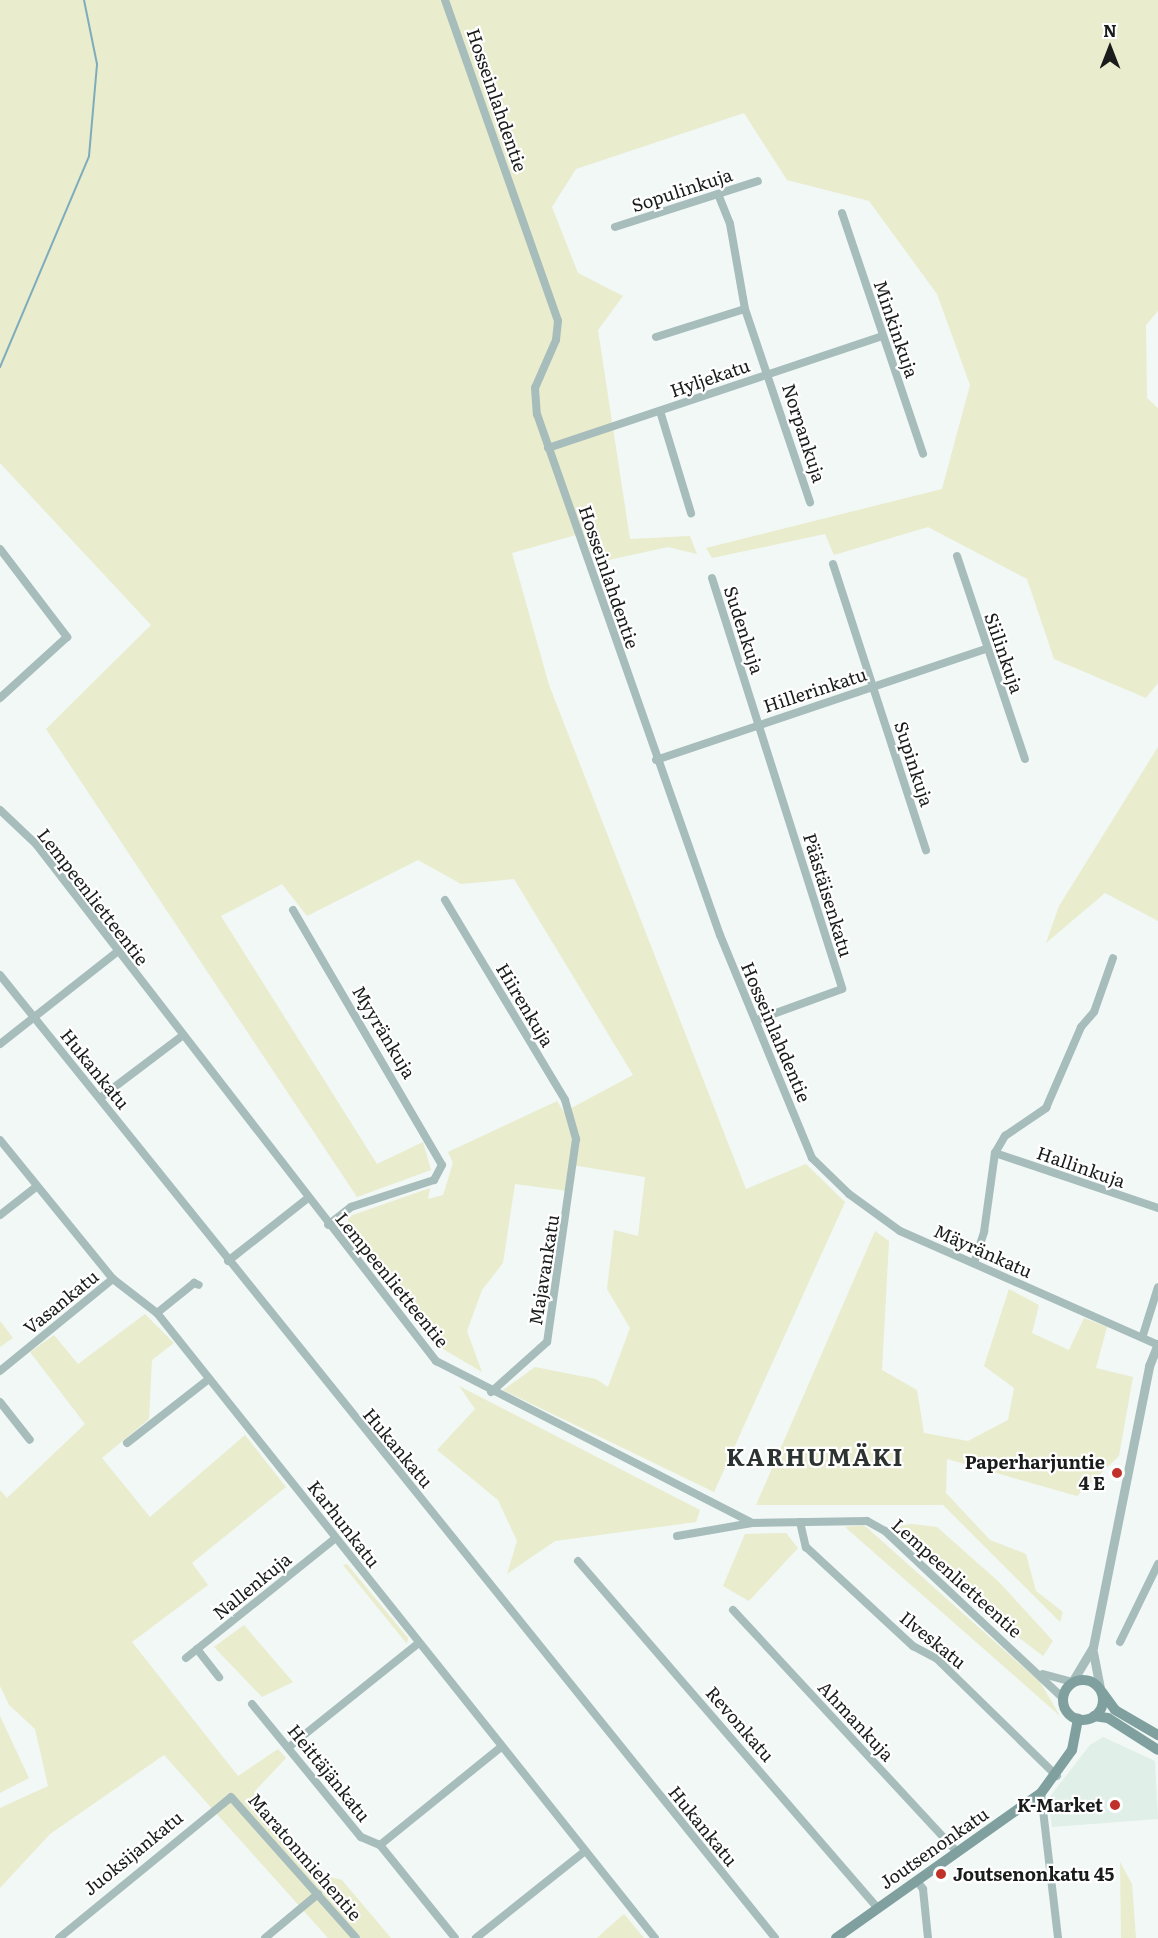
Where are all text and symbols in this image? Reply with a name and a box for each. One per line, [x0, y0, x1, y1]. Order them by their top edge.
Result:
north arrow [1080, 18, 1140, 78]
text: N [1103, 18, 1117, 42]
street label: Hosseinlahdentie [462, 25, 532, 175]
street label: Sopulinkuja [629, 164, 735, 216]
street label: Minkinkuja [869, 277, 923, 381]
street label: Hyljekatu [667, 354, 753, 402]
street label: Norpankuja [778, 381, 830, 485]
street label: Hosseinlahdentie [574, 502, 644, 652]
street label: Sudenkuja [720, 583, 768, 677]
street label: Siilinkuja [980, 610, 1028, 696]
street label: Hillerinkatu [761, 663, 869, 717]
street label: Supinkuja [890, 719, 938, 809]
street label: Lempeenlietteentie [33, 824, 153, 970]
street label: Päästäisenkatu [799, 830, 857, 960]
street label: Hiirenkuja [492, 959, 558, 1051]
street label: Hosseinlahdentie [737, 959, 815, 1105]
street label: Myyränkuja [348, 982, 420, 1082]
street label: Hukankatu [56, 1024, 134, 1114]
street label: Hallinkuja [1034, 1142, 1128, 1192]
street label: Lempeenlietteentie [331, 1208, 453, 1352]
street label: Majavankatu [525, 1213, 563, 1327]
street label: Mäyränkatu [930, 1220, 1036, 1282]
street label: Vasankatu [19, 1265, 103, 1339]
street label: Hukankatu [358, 1404, 438, 1492]
district label: KARHUMÄKI [726, 1442, 904, 1470]
place label: Paperharjuntie 4 E [965, 1452, 1105, 1494]
marker: Paperharjuntie 4 E [1110, 1466, 1124, 1480]
street label: Karhunkatu [303, 1476, 385, 1572]
street label: Lempeenlietteentie [888, 1514, 1026, 1642]
street label: Nallenkuja [209, 1548, 295, 1624]
street label: Ilveskatu [896, 1607, 970, 1673]
street label: Ahmankuja [814, 1677, 898, 1765]
street label: Revonkatu [701, 1682, 779, 1766]
street label: Heittäjänkatu [283, 1720, 375, 1826]
street label: Hukankatu [664, 1781, 742, 1871]
street label: Maratonmiehentie [244, 1789, 366, 1925]
place label: K-Market [1017, 1794, 1103, 1816]
marker: K-Market [1108, 1798, 1122, 1812]
street label: Joutsenonkatu [876, 1803, 992, 1893]
street label: Juoksijankatu [79, 1806, 187, 1900]
place label: Joutsenonkatu 45 [953, 1863, 1114, 1885]
marker: Joutsenonkatu 45 [934, 1867, 948, 1881]

